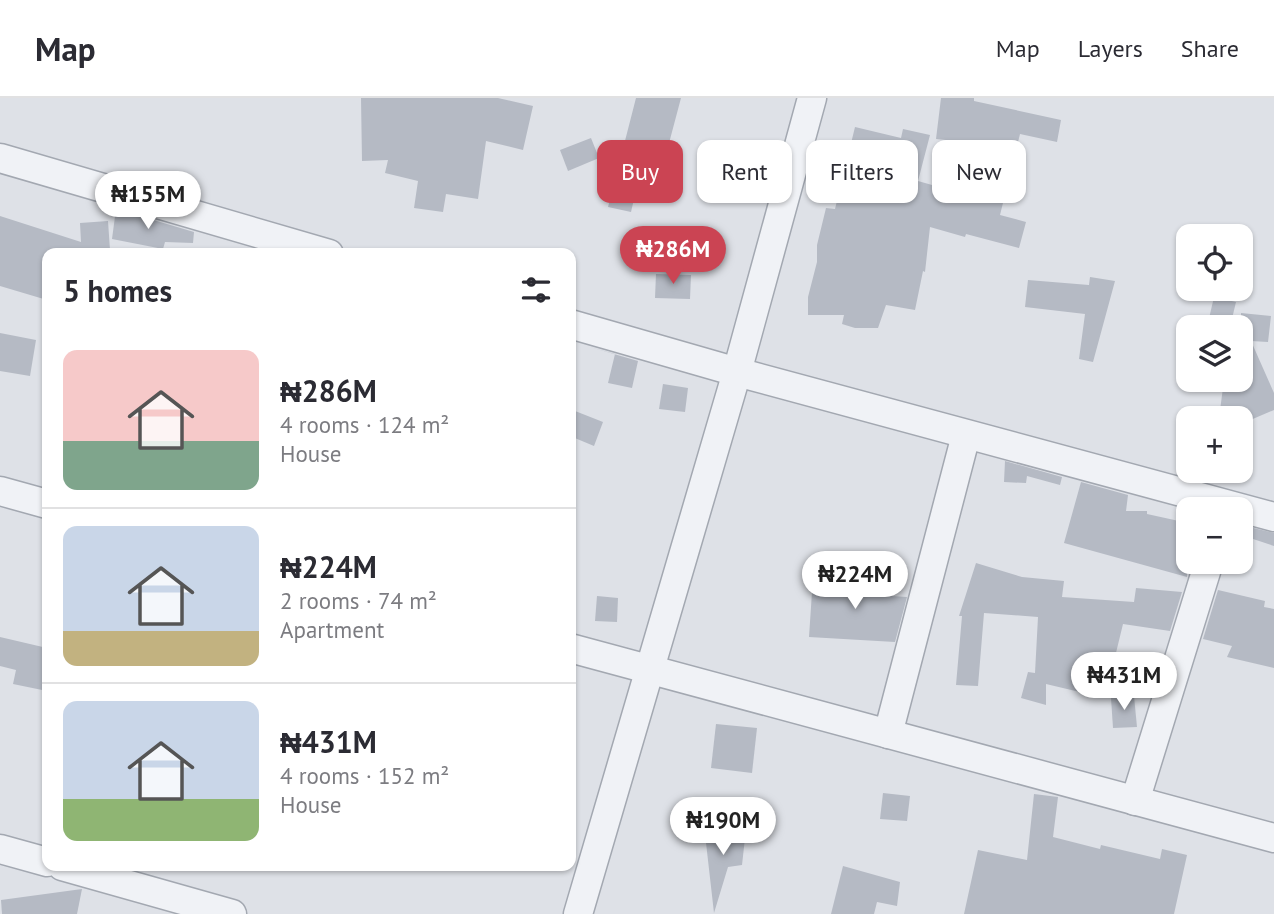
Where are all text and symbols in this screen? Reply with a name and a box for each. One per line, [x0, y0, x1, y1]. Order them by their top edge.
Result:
text: Map [35, 27, 96, 70]
text: Map [996, 33, 1040, 64]
text: Layers [1078, 33, 1143, 64]
text: Share [1181, 33, 1239, 64]
chip: Buy [597, 140, 683, 203]
chip: Rent [697, 140, 792, 203]
chip: Filters [806, 140, 918, 203]
chip: New [932, 140, 1026, 203]
pin: ₦155M [99, 172, 197, 231]
text: ₦155M [111, 179, 185, 208]
map controls [1176, 224, 1253, 574]
button: locate [1176, 224, 1253, 301]
pin: ₦286M [624, 226, 722, 286]
text: ₦286M [636, 234, 710, 263]
text: 5 homes [63, 271, 172, 310]
icon: filters [517, 271, 555, 309]
button: layers [1176, 315, 1253, 392]
text: ₦286M [280, 371, 377, 410]
icon: home [119, 378, 203, 462]
button: + [1176, 406, 1253, 483]
text: 4 rooms · 124 m² [280, 410, 449, 439]
text: House [280, 439, 342, 468]
button: − [1176, 497, 1253, 574]
text: ₦224M [280, 547, 377, 586]
pin: ₦224M [806, 552, 904, 611]
icon: home [119, 554, 203, 638]
text: ₦224M [818, 559, 892, 588]
text: 2 rooms · 74 m² [280, 586, 437, 615]
text: Apartment [280, 615, 384, 644]
pin: ₦431M [1075, 652, 1173, 712]
text: ₦431M [1087, 660, 1161, 689]
text: ₦431M [280, 722, 377, 761]
icon: home [119, 729, 203, 813]
text: 4 rooms · 152 m² [280, 761, 449, 790]
text: House [280, 790, 342, 819]
pin: ₦190M [674, 798, 772, 857]
text: ₦190M [686, 805, 760, 834]

